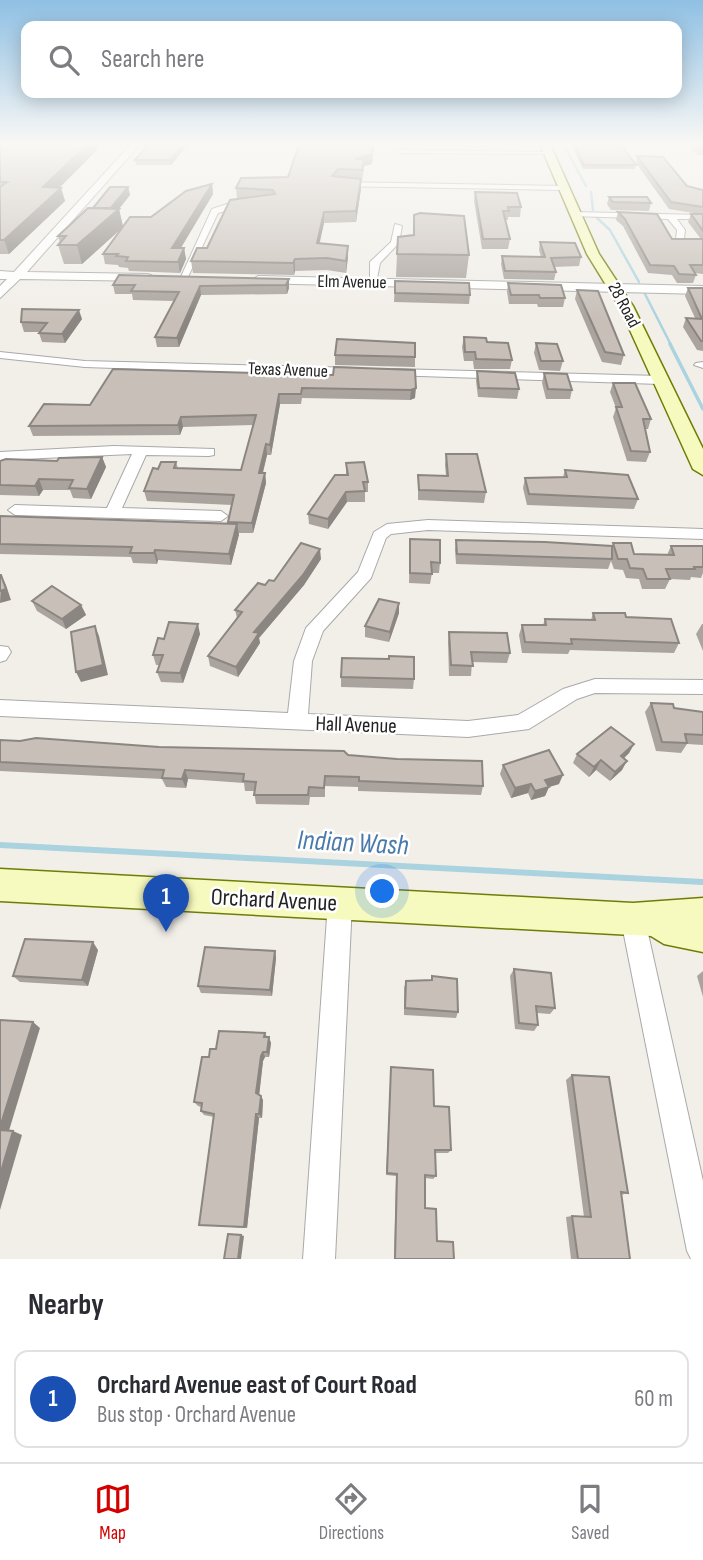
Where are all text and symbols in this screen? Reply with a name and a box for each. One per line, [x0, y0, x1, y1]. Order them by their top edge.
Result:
search box [21, 21, 682, 98]
icon: search [45, 41, 83, 79]
text: Search here [101, 44, 204, 75]
street label: Elm Avenue [317, 271, 387, 293]
street label: 28 Road [603, 279, 645, 331]
street label: Texas Avenue [248, 358, 328, 382]
street label: Hall Avenue [315, 711, 397, 739]
water label: Indian Wash [296, 824, 410, 862]
pin: 1 [143, 874, 189, 932]
your location [365, 874, 399, 908]
street label: Orchard Avenue [210, 882, 338, 918]
text: Nearby [28, 1287, 104, 1323]
text: Orchard Avenue east of Court Road [97, 1370, 417, 1401]
text: 1 [48, 1385, 58, 1413]
text: 60 m [634, 1385, 673, 1413]
text: Bus stop · Orchard Avenue [97, 1401, 296, 1429]
tab: Map [94, 1480, 132, 1545]
tab: Directions [319, 1480, 384, 1545]
tab: Saved [571, 1480, 609, 1545]

